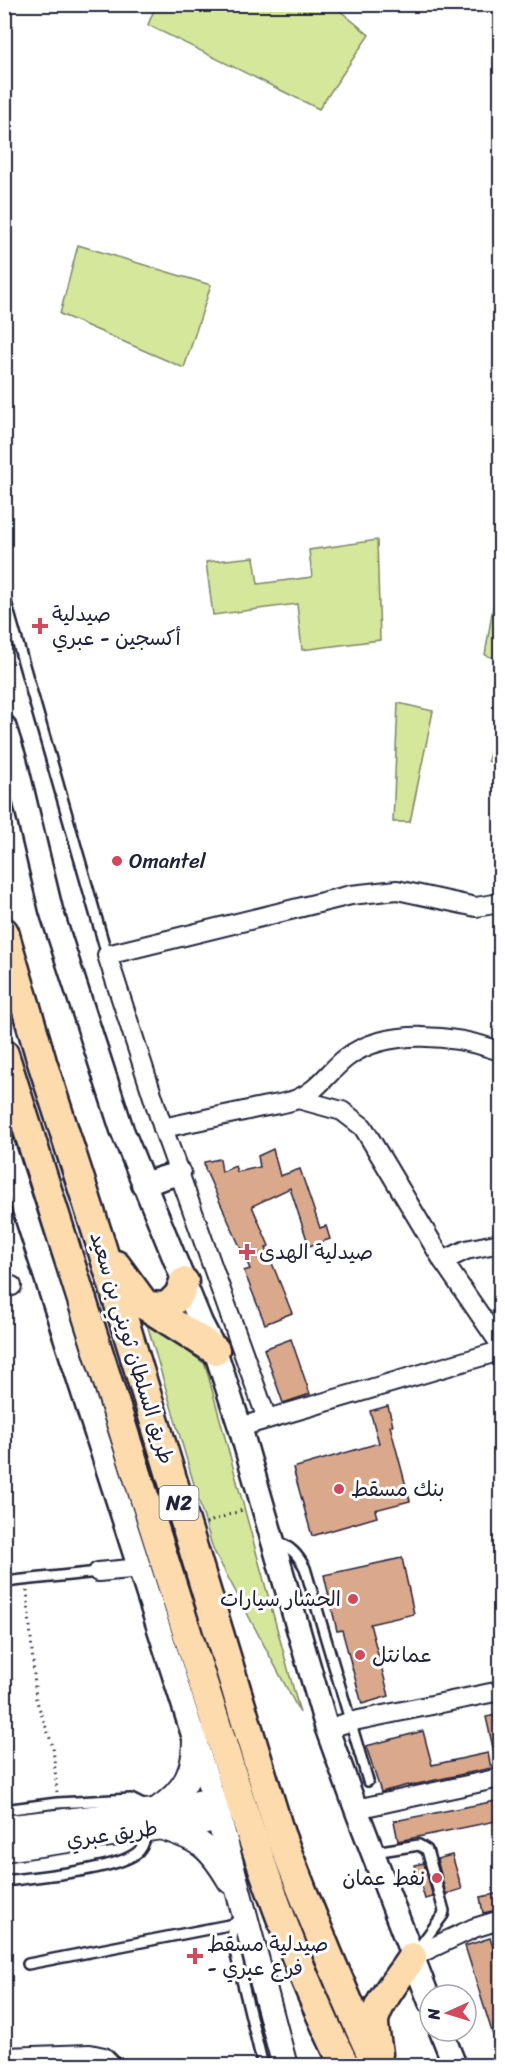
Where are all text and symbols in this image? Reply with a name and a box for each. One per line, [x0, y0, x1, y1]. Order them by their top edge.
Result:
place label: صيدلية أكسجين - عبري [52, 595, 181, 657]
marker: صيدلية أكسجين - عبري [33, 619, 47, 633]
place label: Omantel [129, 842, 207, 880]
marker: Omantel [110, 854, 124, 868]
street label: طريق السلطان ثويني بن سعيد [78, 1227, 186, 1469]
place label: صيدلية الهدى [259, 1233, 373, 1271]
marker: صيدلية الهدى [240, 1245, 254, 1259]
place label: بنك مسقط [351, 1470, 445, 1508]
marker: بنك مسقط [332, 1482, 346, 1496]
road number: N2 [160, 1486, 198, 1520]
place label: الحشار سيارات [220, 1580, 341, 1618]
marker: الحشار سيارات [346, 1592, 360, 1606]
place label: عمانتل [372, 1636, 433, 1674]
marker: عمانتل [353, 1648, 367, 1662]
street label: طريق عبري [64, 1809, 160, 1859]
place label: نفط عمان [342, 1859, 425, 1897]
marker: نفط عمان [430, 1871, 444, 1885]
place label: صيدلية مسقط - فرع عبري [207, 1925, 328, 1987]
marker: صيدلية مسقط - فرع عبري [188, 1949, 202, 1963]
north arrow [418, 1983, 478, 2043]
text: N [419, 2007, 448, 2022]

